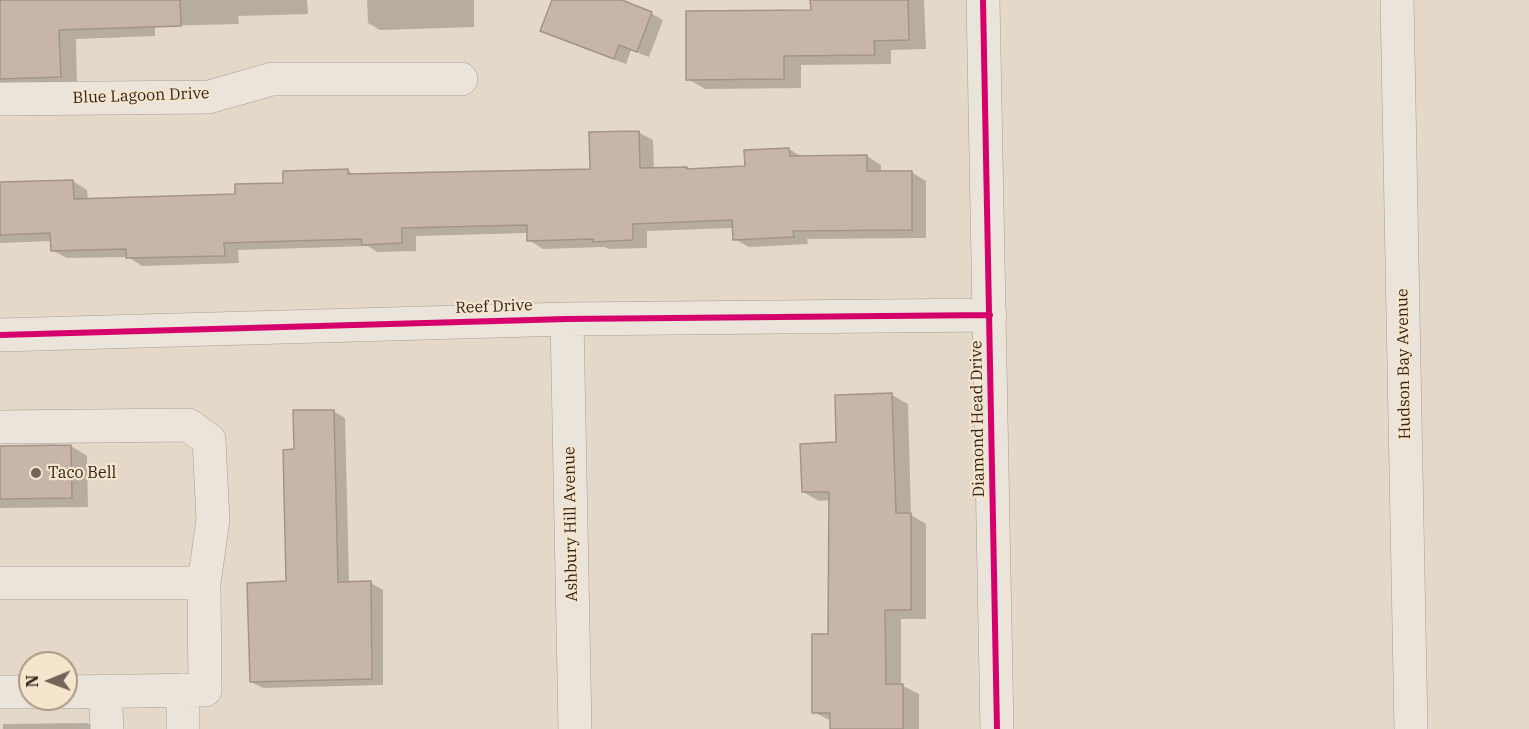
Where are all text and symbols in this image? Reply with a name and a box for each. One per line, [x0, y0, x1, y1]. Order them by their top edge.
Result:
street label: Blue Lagoon Drive [72, 84, 210, 108]
street label: Hudson Bay Avenue [1393, 288, 1415, 440]
street label: Reef Drive [455, 296, 533, 318]
street label: Diamond Head Drive [967, 340, 989, 498]
street label: Ashbury Hill Avenue [560, 446, 582, 602]
place label: Taco Bell [48, 463, 116, 483]
marker: Taco Bell [29, 466, 43, 480]
north arrow [18, 651, 78, 711]
text: N [22, 675, 42, 688]

